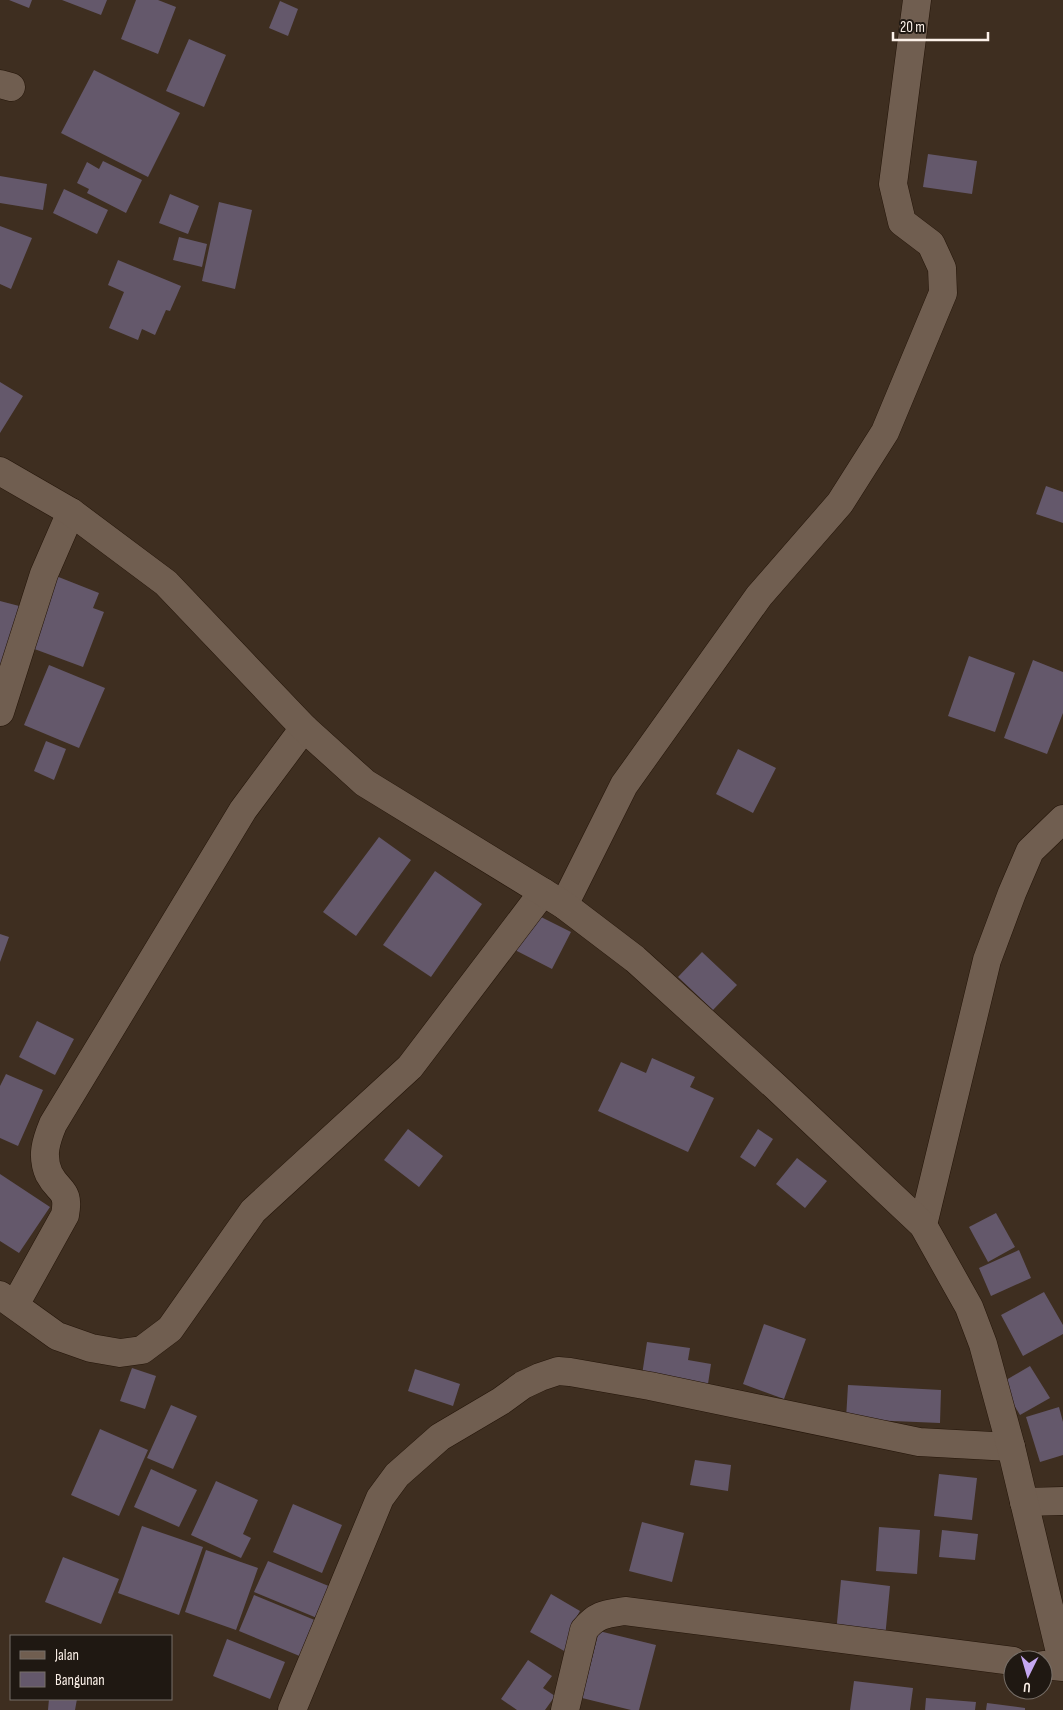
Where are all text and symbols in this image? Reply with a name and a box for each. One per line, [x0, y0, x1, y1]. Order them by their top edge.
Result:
scale bar [893, 10, 988, 42]
text: 20 m [900, 18, 925, 37]
legend [10, 1635, 172, 1700]
text: Jalan [54, 1646, 79, 1665]
north arrow [1003, 1650, 1053, 1700]
text: Bangunan [55, 1671, 105, 1690]
text: U [1023, 1679, 1031, 1696]

